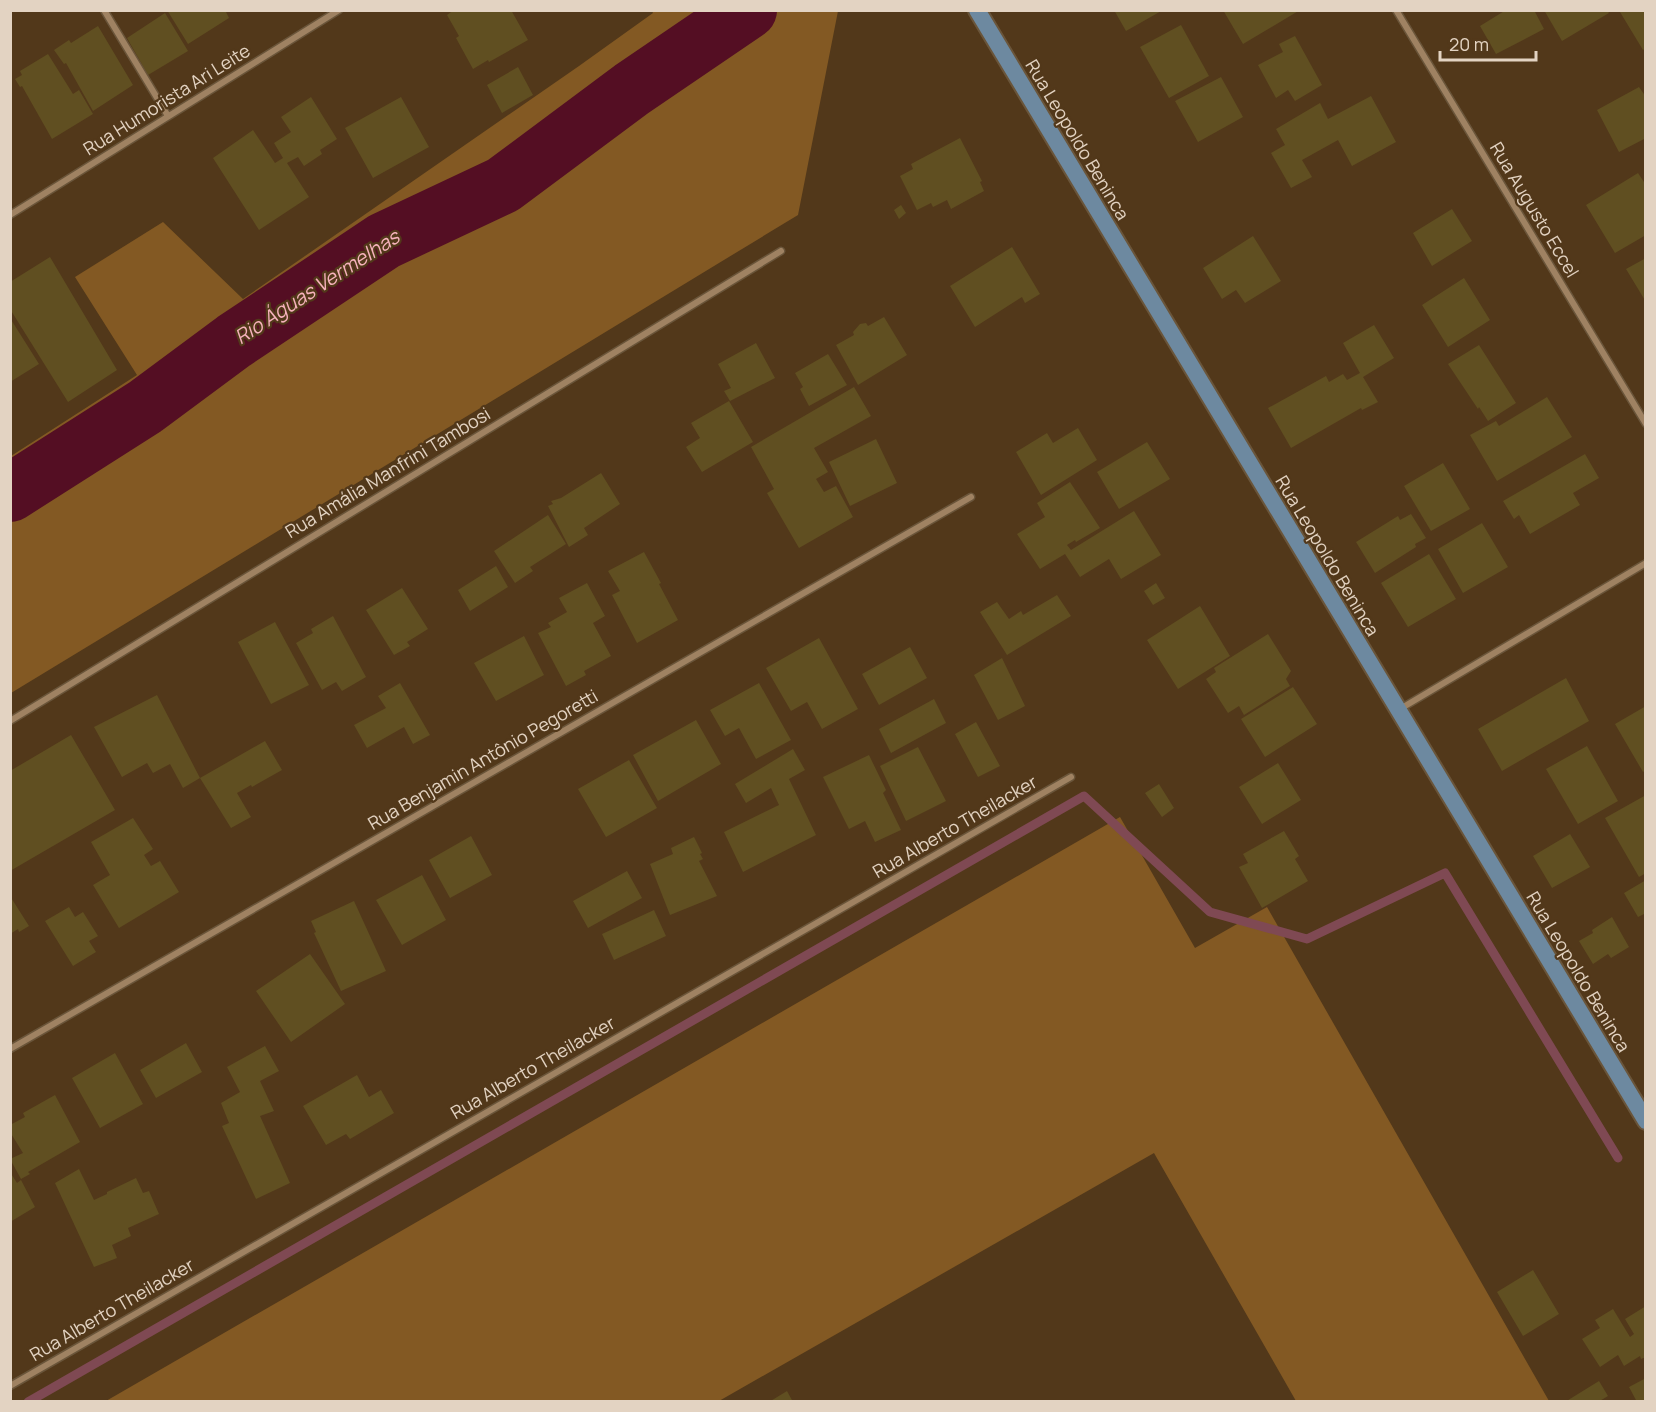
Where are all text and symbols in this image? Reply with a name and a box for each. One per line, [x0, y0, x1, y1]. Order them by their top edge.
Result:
scale bar [1440, 24, 1536, 62]
text: 20 m [1449, 32, 1489, 56]
street label: Rua Humorista Ari Leite [79, 38, 254, 160]
street label: Rua Leopoldo Beninca [1020, 55, 1135, 224]
street label: Rua Augusto Eccel [1485, 137, 1585, 282]
water label: Rio Águas Vermelhas [229, 222, 406, 350]
street label: Rua Amália Manfrini Tambosi [280, 401, 495, 543]
street label: Rua Leopoldo Beninca [1270, 471, 1385, 640]
street label: Rua Benjamin Antônio Pegoretti [363, 683, 602, 835]
street label: Rua Alberto Theilacker [868, 769, 1042, 883]
street label: Rua Leopoldo Beninca [1521, 887, 1636, 1056]
street label: Rua Alberto Theilacker [446, 1010, 620, 1124]
street label: Rua Alberto Theilacker [25, 1252, 199, 1366]

